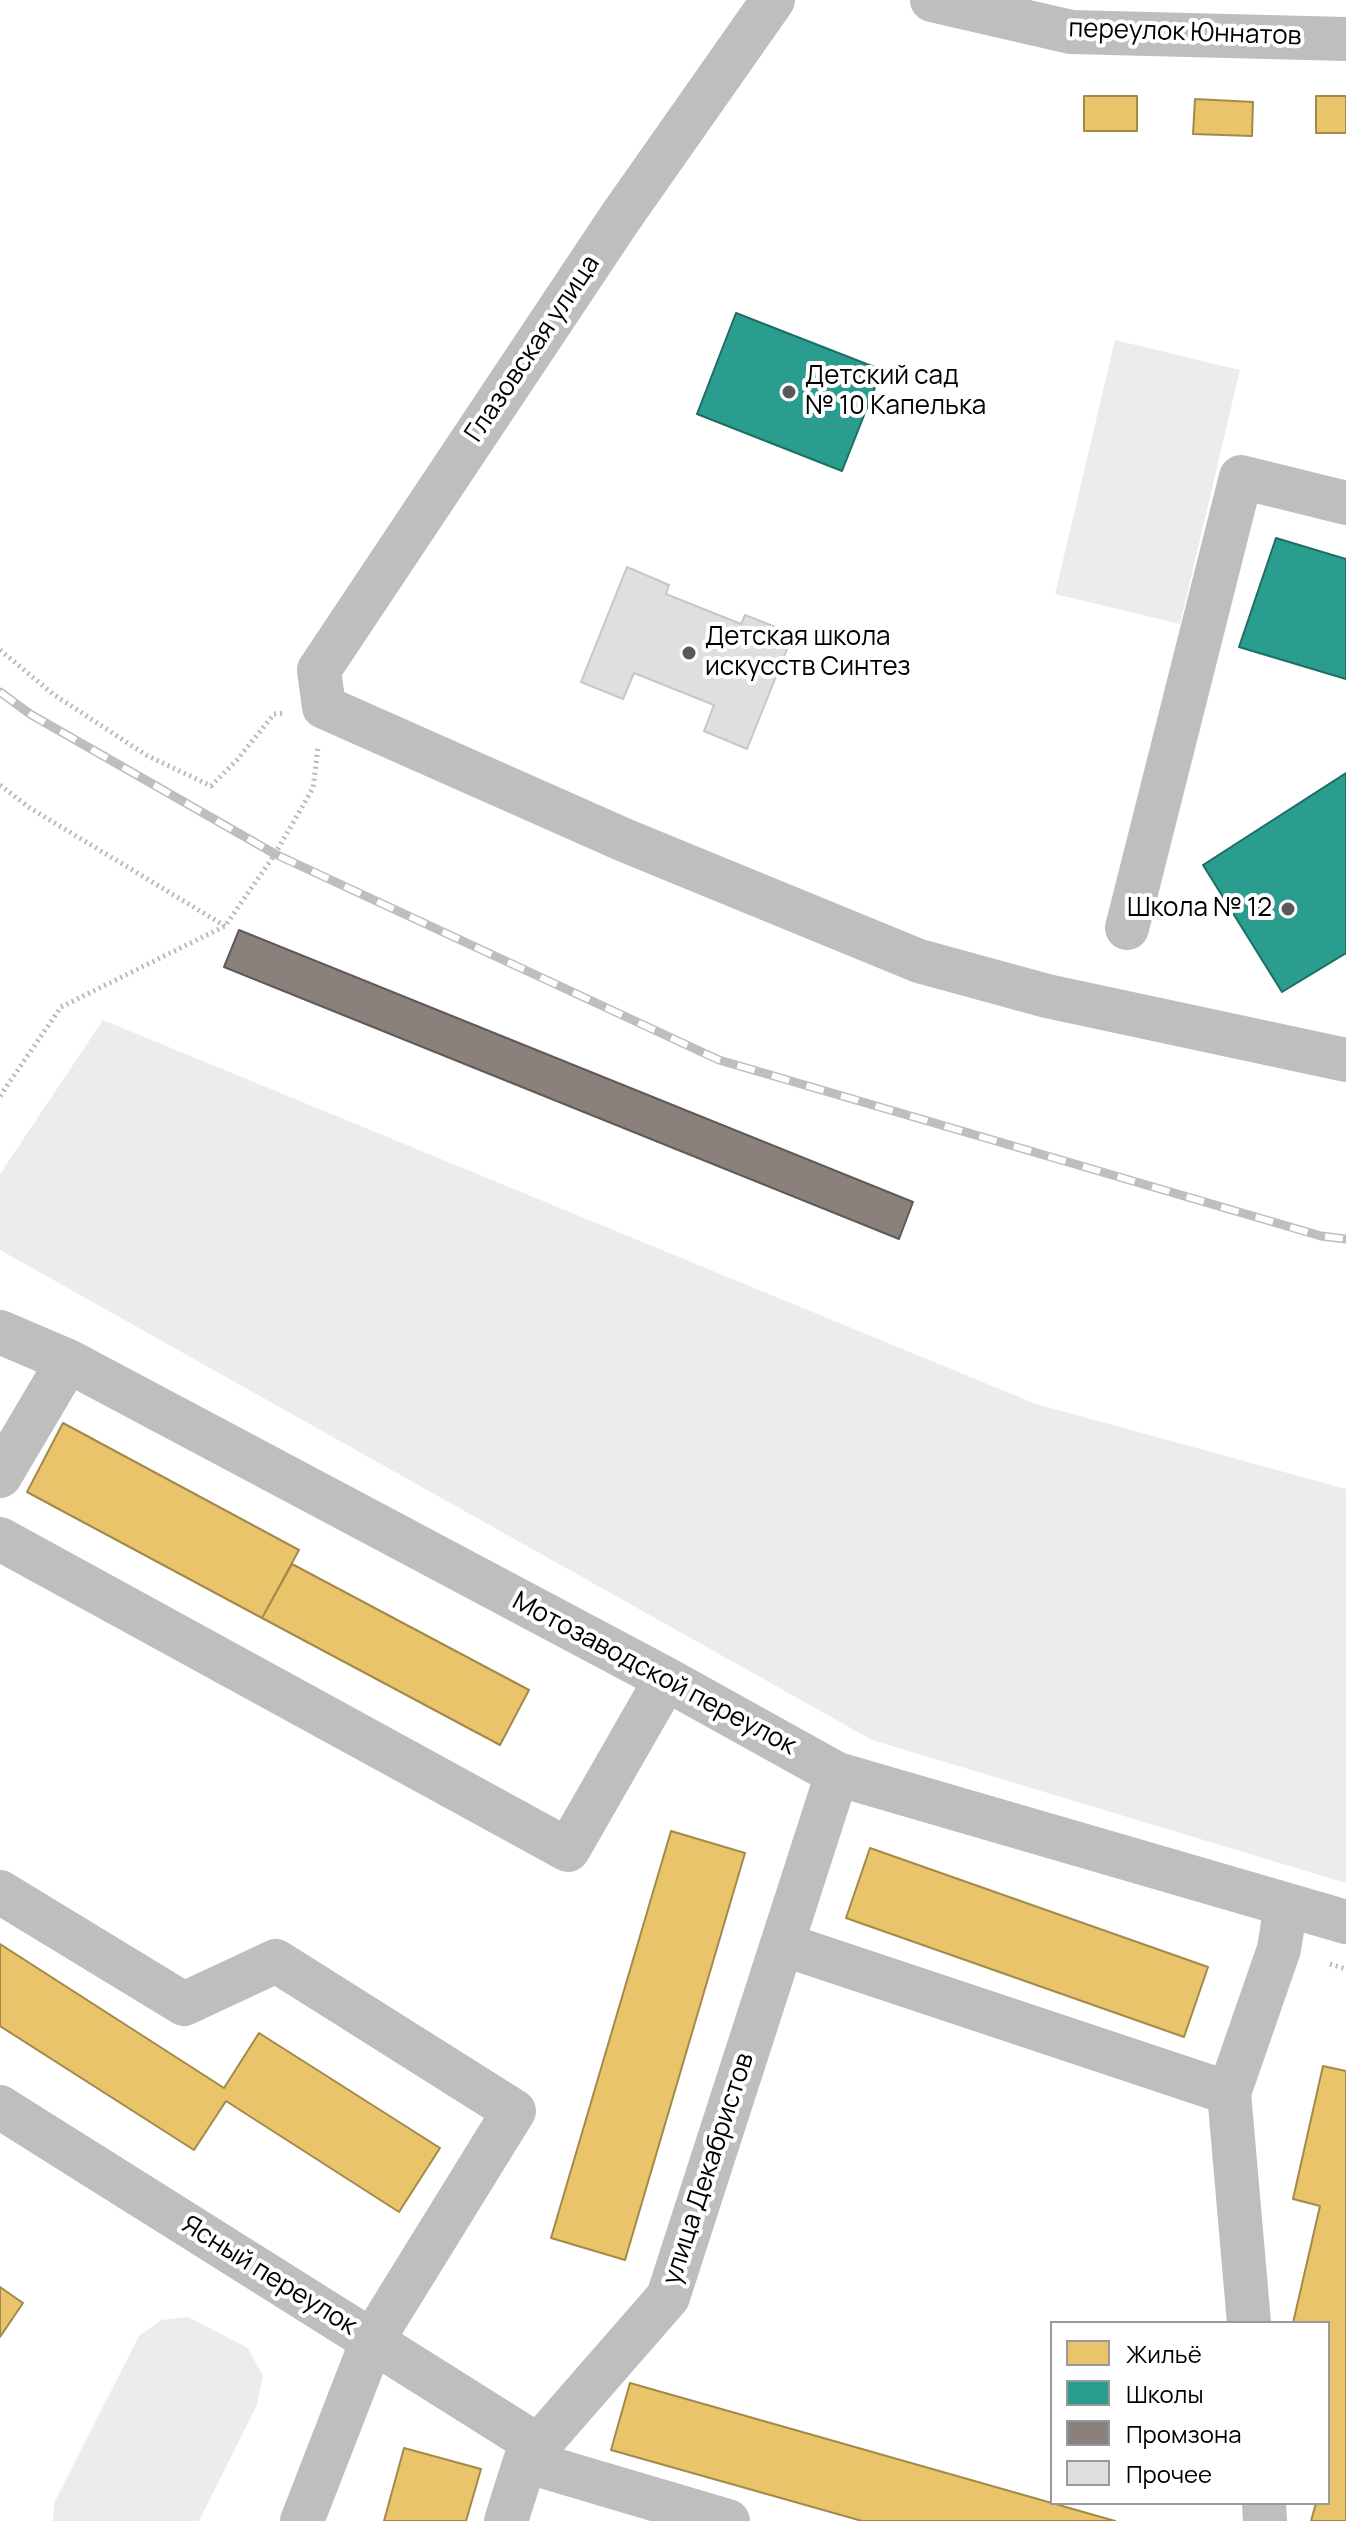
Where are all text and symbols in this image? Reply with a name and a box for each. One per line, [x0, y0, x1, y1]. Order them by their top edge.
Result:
street label: переулок Юннатов [1068, 13, 1302, 53]
street label: Глазовская улица [459, 250, 607, 448]
place label: Детский сад № 10 Капелька [805, 361, 986, 422]
marker: Детский сад № 10 Капелька [780, 383, 798, 401]
place label: Детская школа искусств Синтез [705, 622, 910, 684]
marker: Детская школа искусств Синтез [680, 644, 698, 662]
place label: Школа № 12 [1127, 893, 1272, 925]
marker: Школа № 12 [1279, 900, 1297, 918]
street label: Мотозаводской переулок [507, 1586, 801, 1762]
street label: улица Декабристов [657, 2049, 761, 2289]
street label: Ясный переулок [176, 2210, 362, 2342]
legend [1050, 2321, 1330, 2505]
text: Жильё [1126, 2337, 1202, 2370]
text: Школы [1126, 2377, 1204, 2410]
text: Промзона [1126, 2417, 1241, 2450]
text: Прочее [1126, 2457, 1212, 2490]

